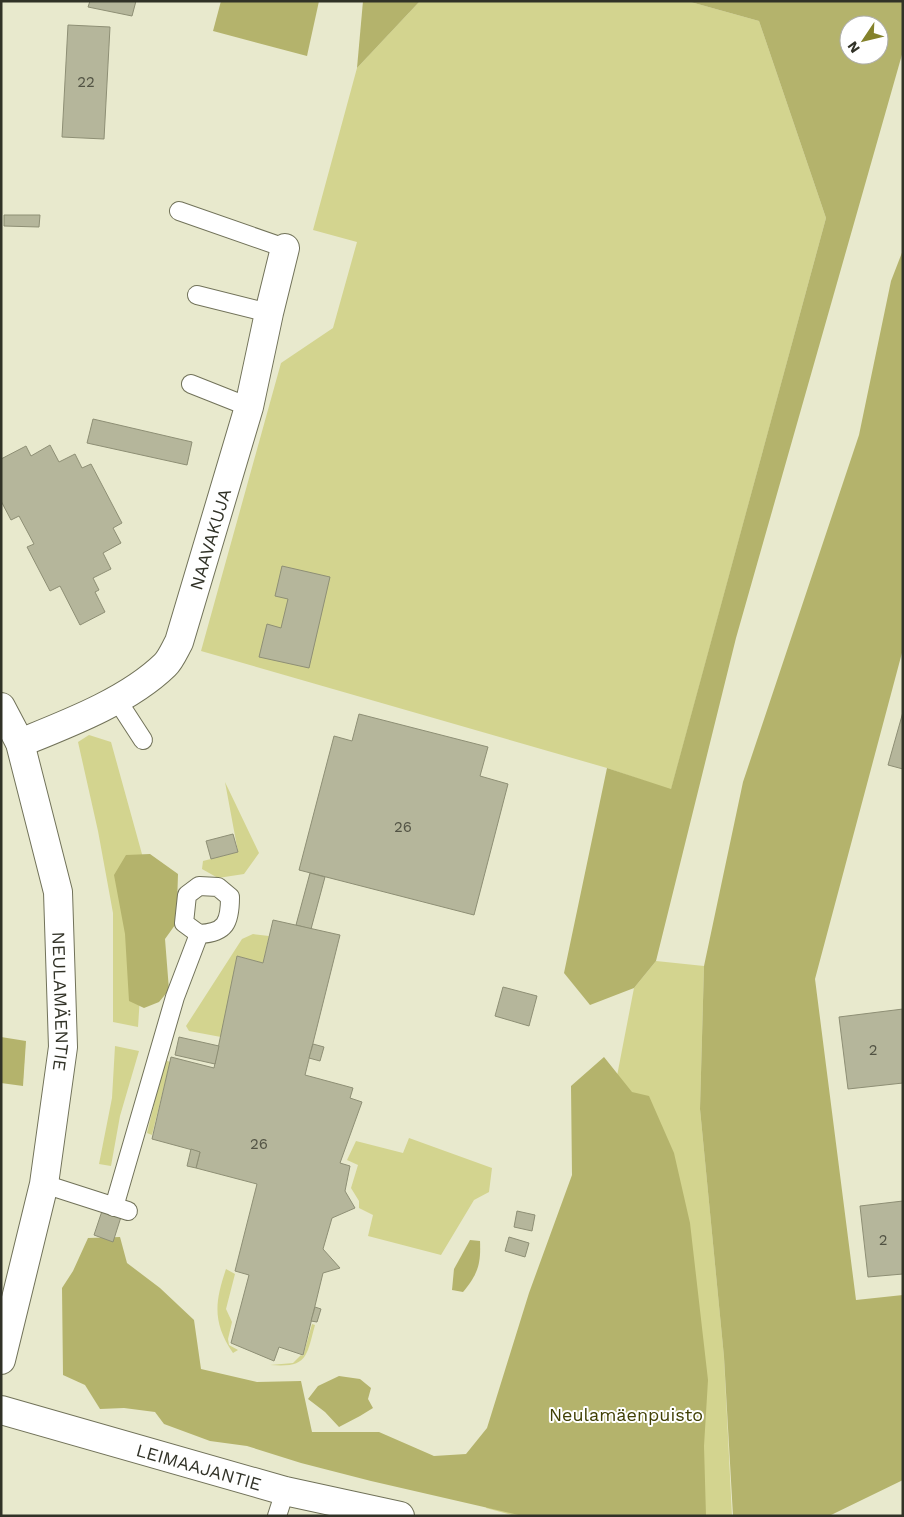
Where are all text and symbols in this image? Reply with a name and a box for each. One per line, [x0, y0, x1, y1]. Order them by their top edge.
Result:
north arrow [839, 15, 889, 65]
text: N [844, 39, 863, 56]
house number: 22 [77, 73, 95, 91]
street label: NAAVAKUJA [185, 486, 235, 592]
house number: 26 [394, 818, 412, 836]
street label: NEULAMÄENTIE [49, 931, 74, 1073]
house number: 2 [869, 1041, 877, 1059]
house number: 26 [250, 1135, 268, 1153]
house number: 2 [879, 1231, 887, 1249]
park label: Neulamäenpuisto [549, 1404, 703, 1425]
street label: LEIMAAJANTIE [134, 1439, 264, 1494]

